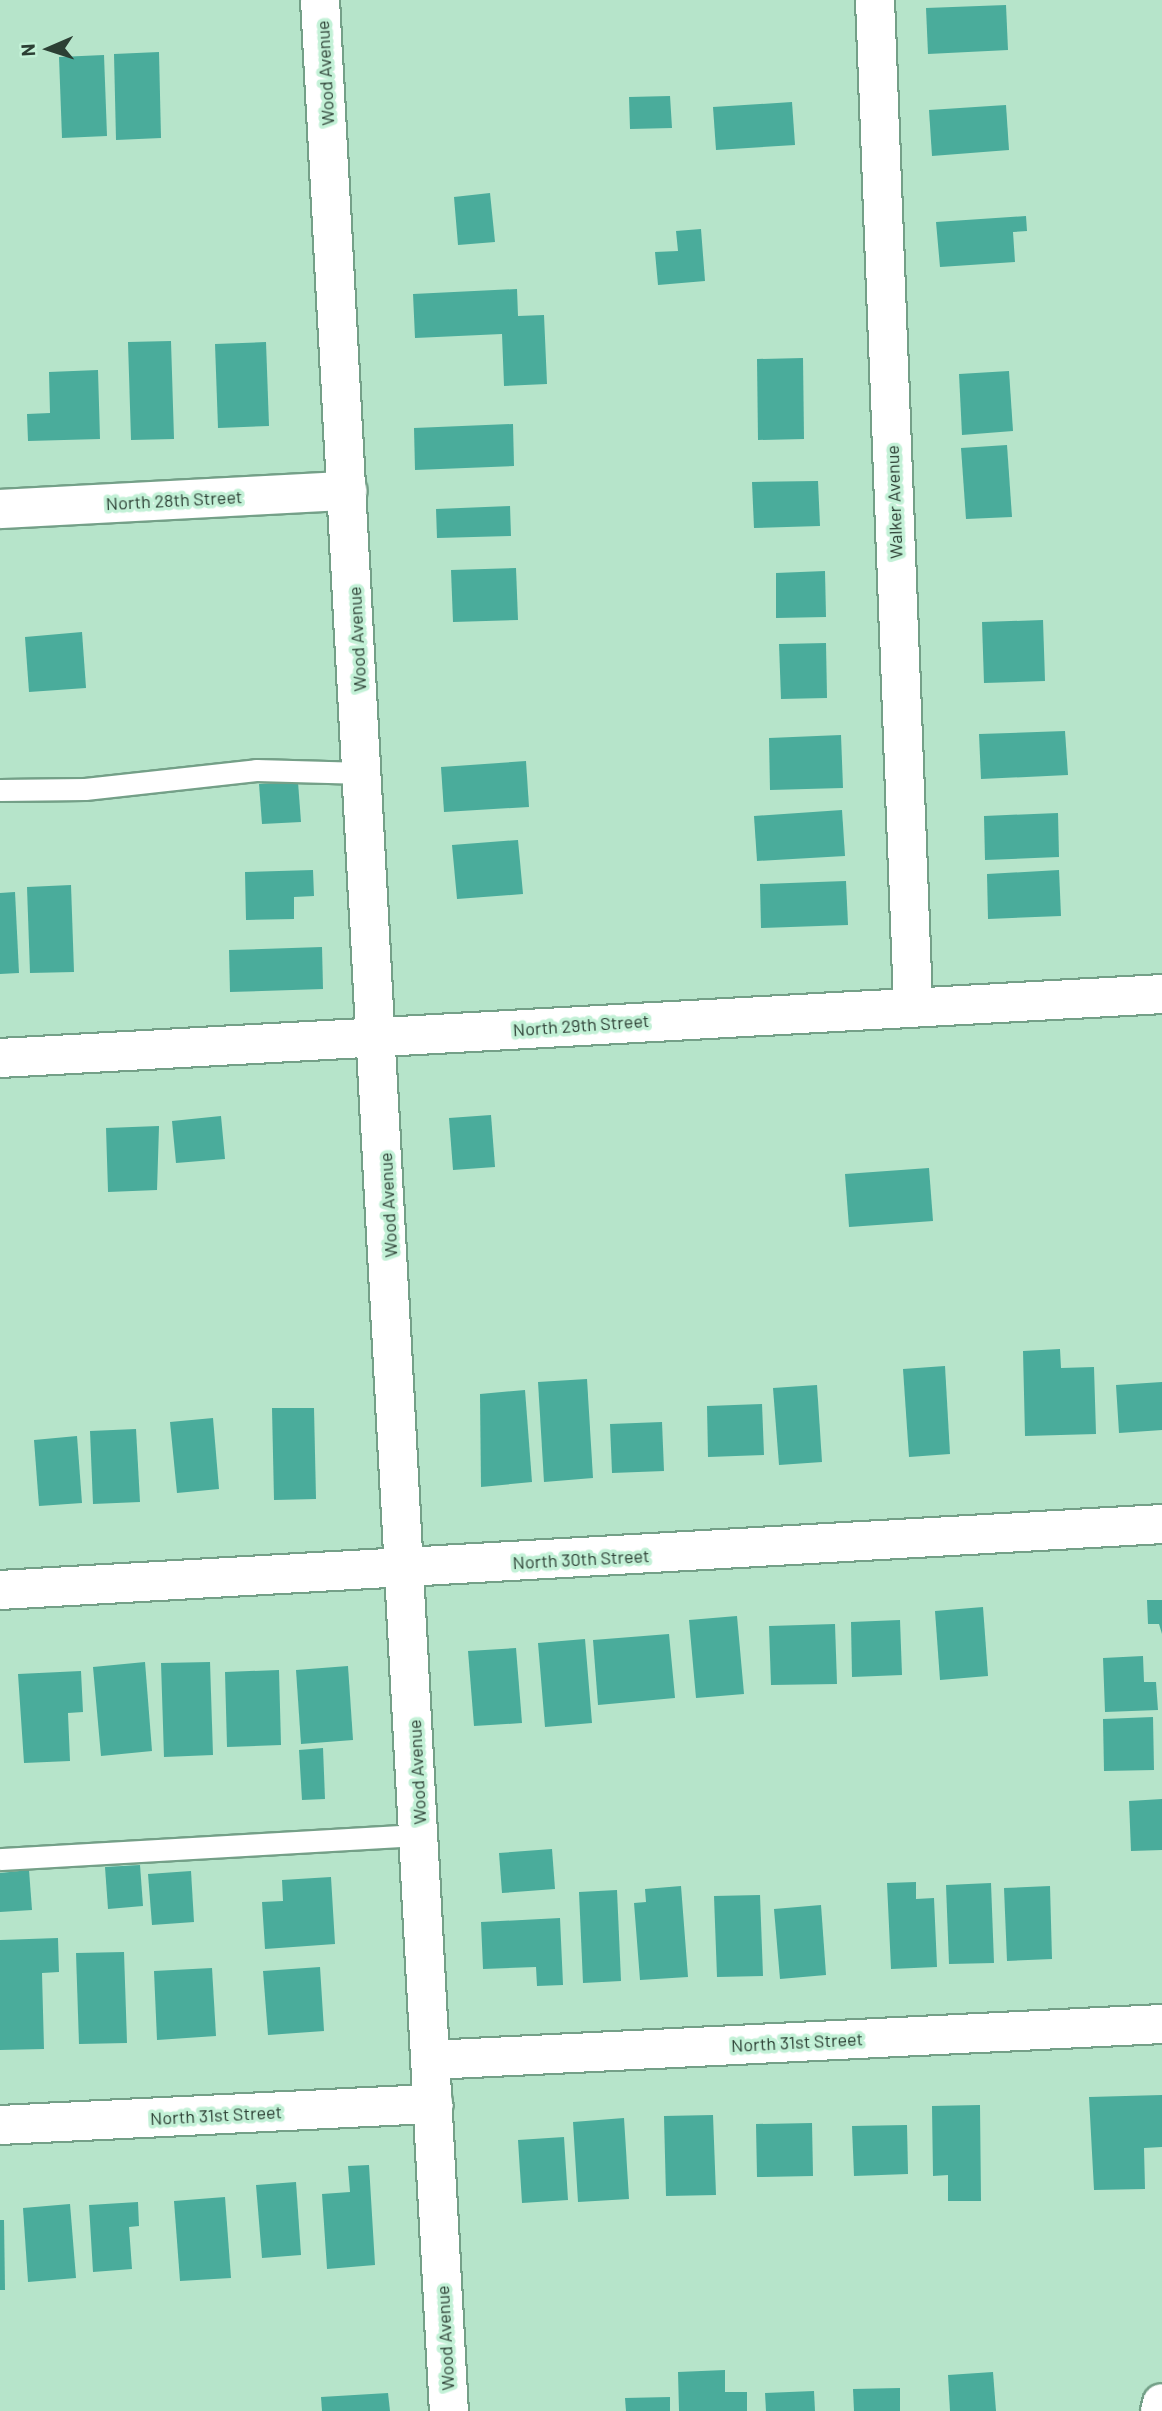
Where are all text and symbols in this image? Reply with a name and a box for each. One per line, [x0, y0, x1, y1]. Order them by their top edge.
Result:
north arrow [14, 14, 84, 84]
street label: Wood Avenue [311, 20, 339, 126]
text: N [16, 43, 39, 57]
street label: Walker Avenue [881, 445, 907, 559]
street label: North 28th Street [105, 486, 243, 514]
street label: Wood Avenue [343, 586, 371, 692]
street label: North 29th Street [512, 1009, 650, 1041]
street label: Wood Avenue [374, 1152, 402, 1258]
street label: North 30th Street [512, 1545, 650, 1573]
street label: Wood Avenue [403, 1719, 431, 1825]
street label: North 31st Street [731, 2028, 863, 2056]
street label: North 31st Street [150, 2101, 282, 2129]
street label: Wood Avenue [431, 2285, 459, 2391]

